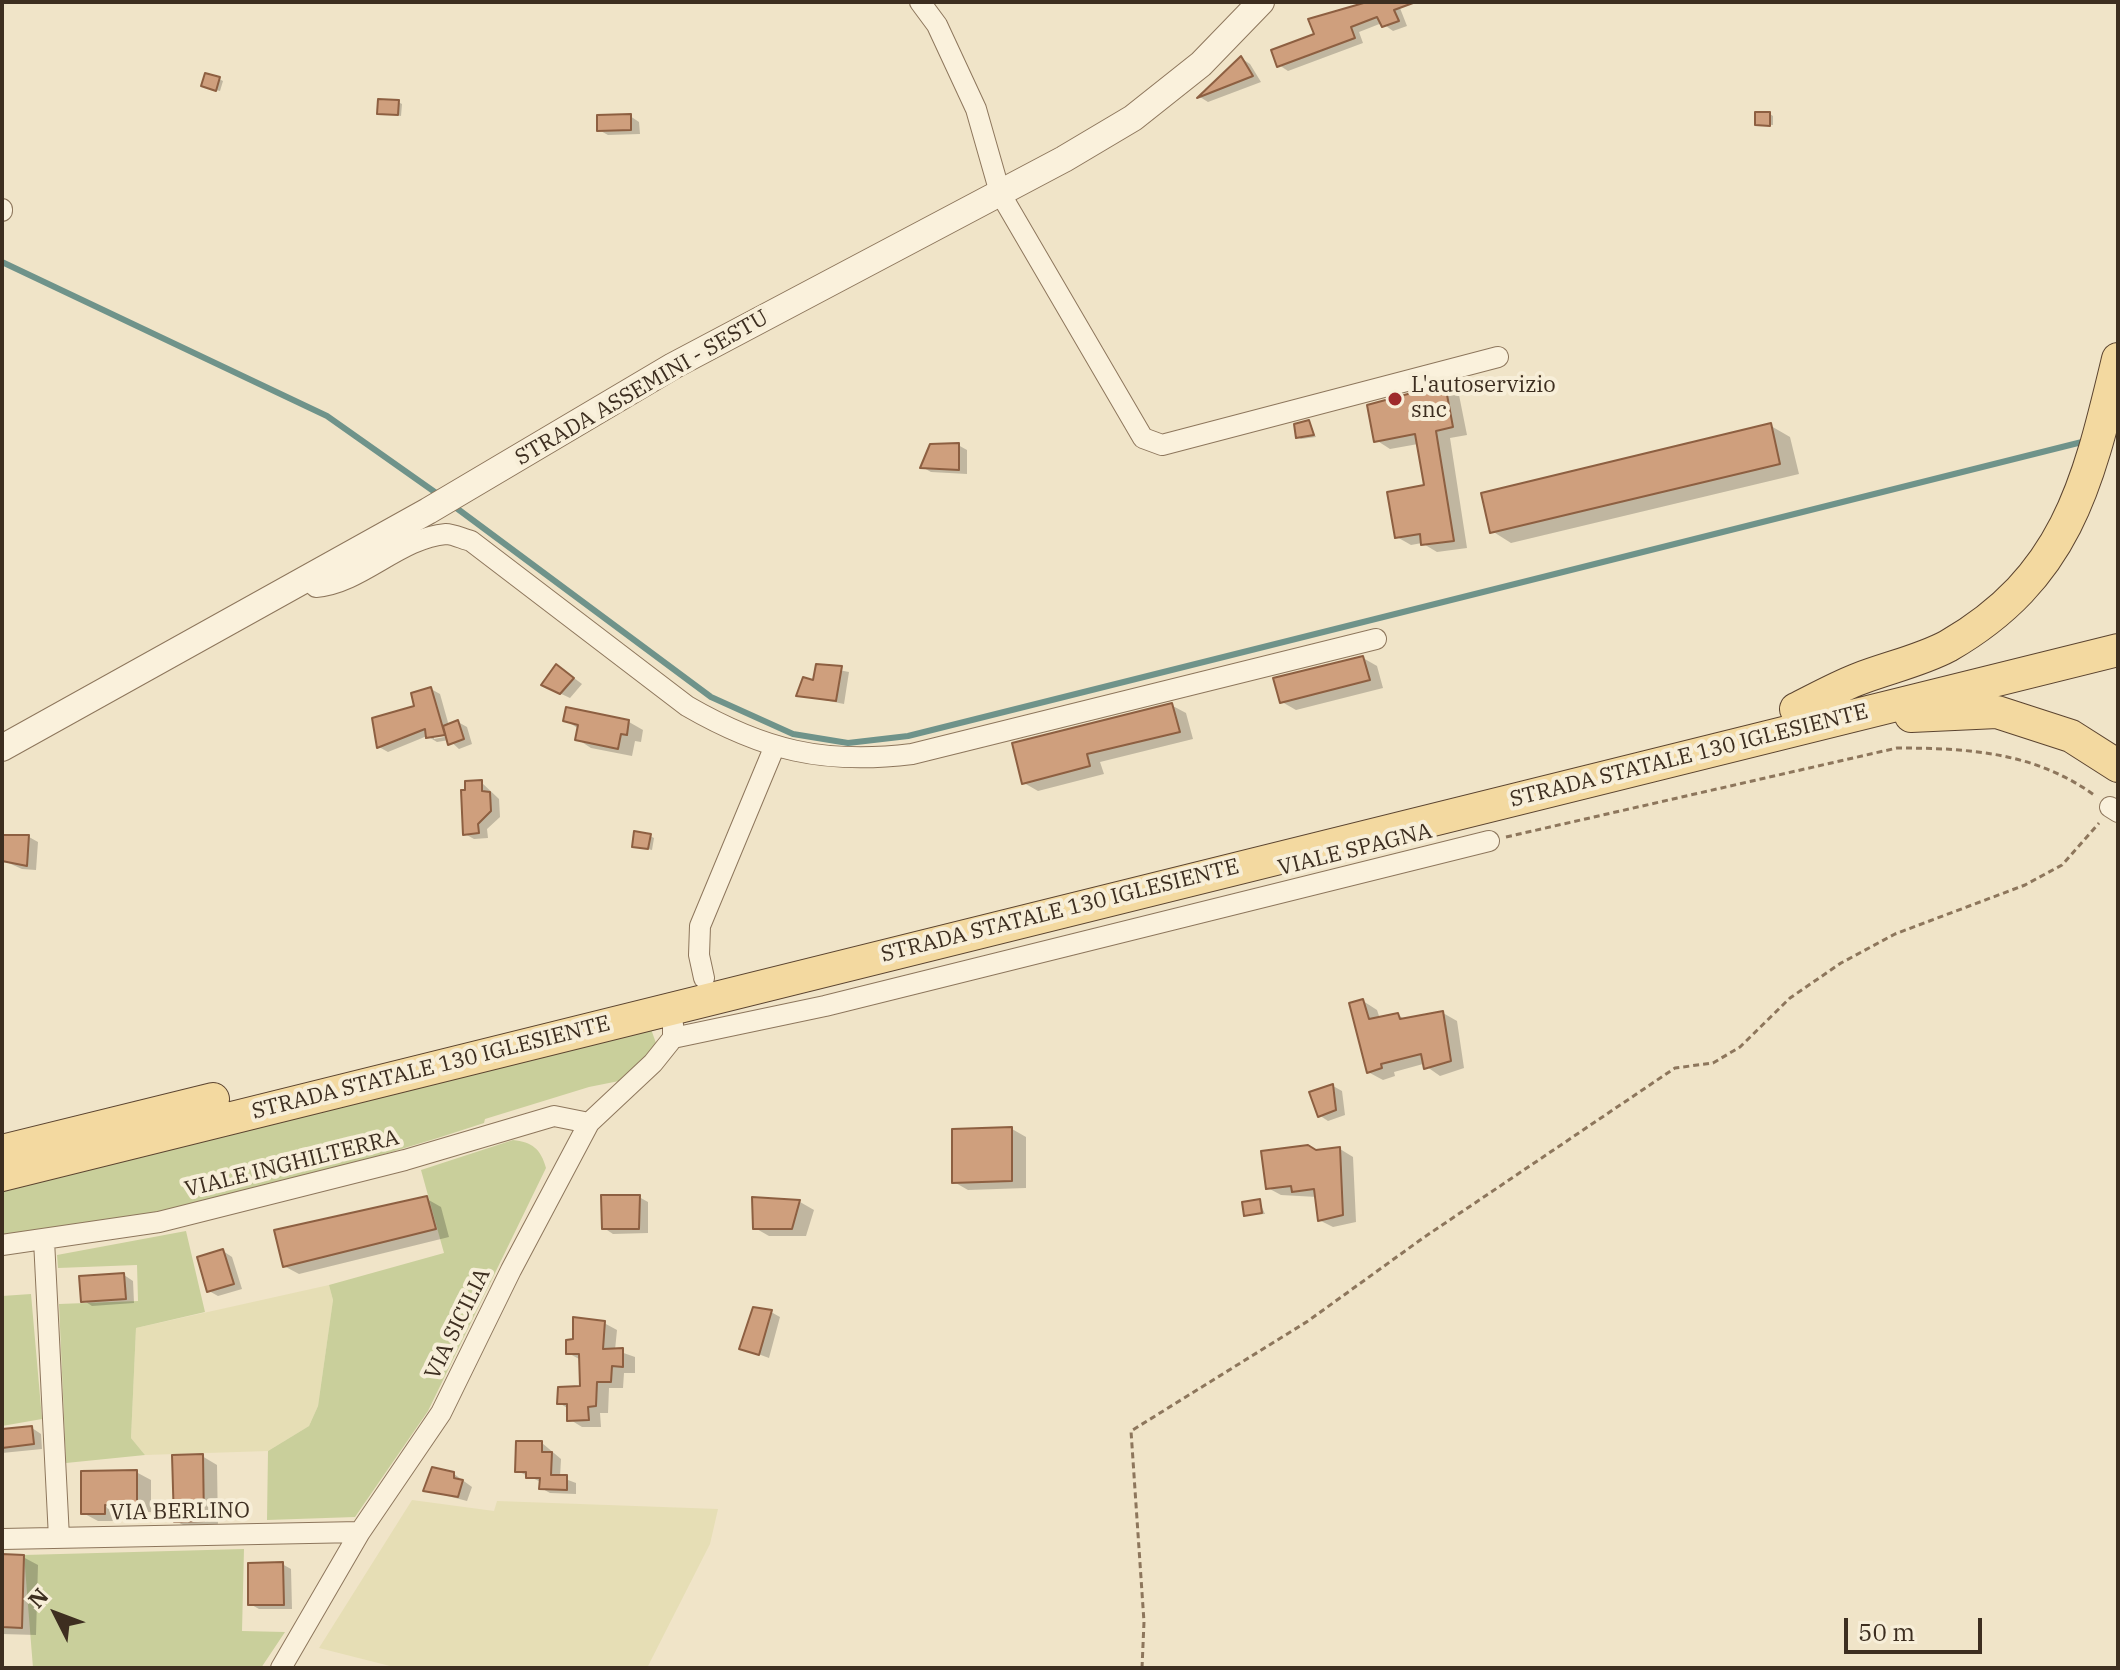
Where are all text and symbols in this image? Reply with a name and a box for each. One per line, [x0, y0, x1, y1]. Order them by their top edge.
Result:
street label: STRADA ASSEMINI - SESTU [511, 305, 773, 471]
place label: L'autoservizio snc [1411, 373, 1556, 424]
marker: L'autoservizio snc [1386, 390, 1404, 408]
street label: STRADA STATALE 130 IGLESIENTE [1507, 699, 1871, 813]
street label: VIALE SPAGNA [1275, 818, 1435, 882]
street label: STRADA STATALE 130 IGLESIENTE [878, 854, 1242, 968]
street label: STRADA STATALE 130 IGLESIENTE [249, 1011, 613, 1125]
street label: VIALE INGHILTERRA [182, 1125, 402, 1203]
street label: VIA SICILIA [420, 1264, 496, 1384]
street label: VIA BERLINO [110, 1498, 250, 1526]
north arrow [16, 1574, 96, 1654]
text: N [21, 1581, 54, 1614]
scale bar [1848, 1602, 1986, 1652]
text: 50 m [1858, 1616, 1915, 1648]

